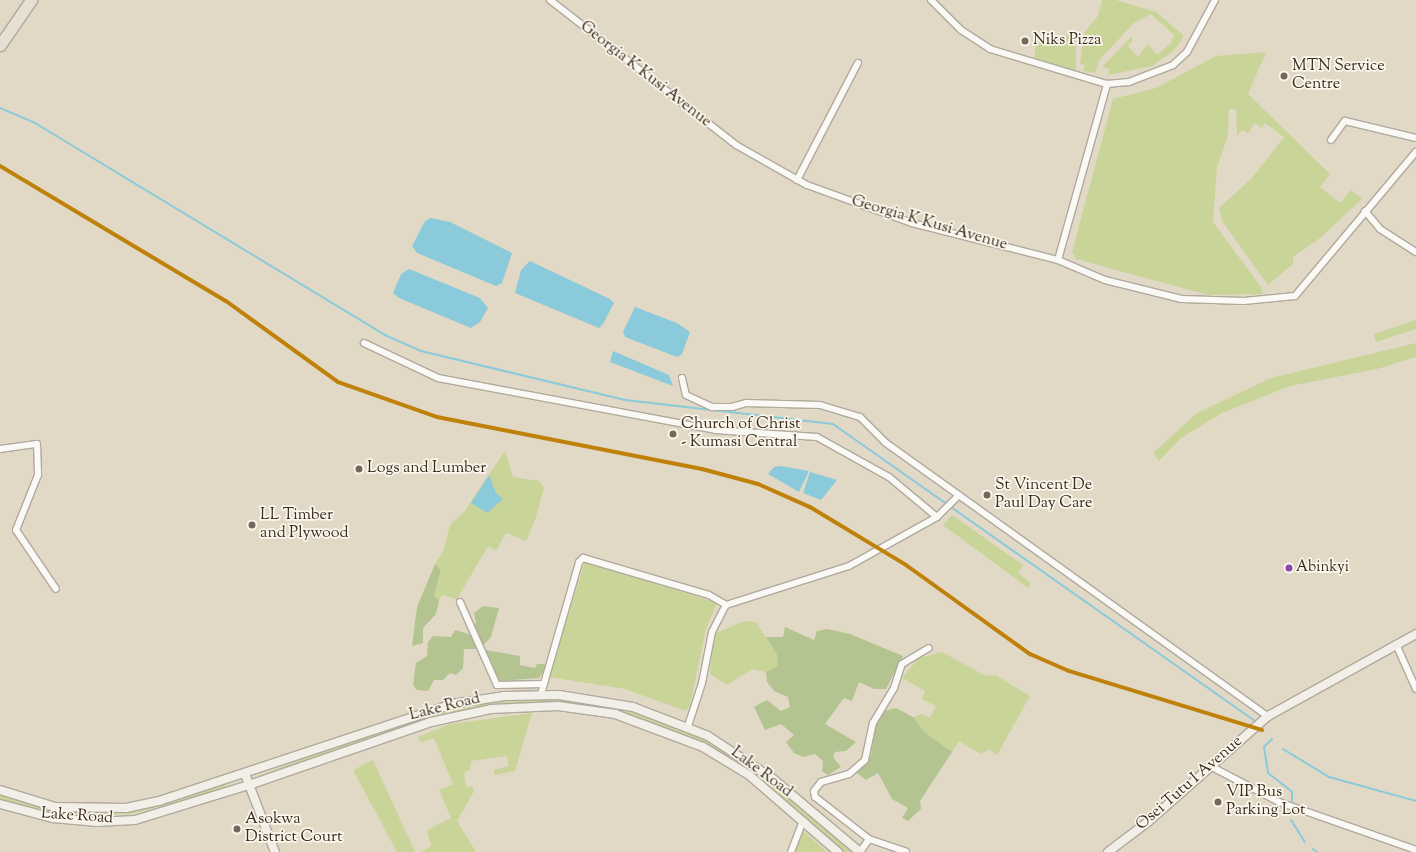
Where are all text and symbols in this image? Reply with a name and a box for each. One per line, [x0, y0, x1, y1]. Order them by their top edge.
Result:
street label: Georgia K Kusi Avenue [576, 18, 714, 132]
place label: Niks Pizza [1033, 31, 1101, 51]
marker: Niks Pizza [1020, 36, 1030, 46]
place label: MTN Service Centre [1292, 57, 1385, 95]
marker: MTN Service Centre [1279, 71, 1289, 81]
street label: Georgia K Kusi Avenue [849, 193, 1009, 255]
place label: Church of Christ - Kumasi Central [681, 415, 800, 453]
marker: Church of Christ - Kumasi Central [668, 429, 678, 439]
place label: Logs and Lumber [367, 459, 486, 479]
marker: Logs and Lumber [354, 464, 364, 474]
place label: St Vincent De Paul Day Care [995, 476, 1093, 514]
marker: St Vincent De Paul Day Care [982, 490, 992, 500]
place label: LL Timber and Plywood [260, 506, 348, 544]
marker: LL Timber and Plywood [247, 520, 257, 530]
place label: Abinkyi [1296, 559, 1349, 577]
marker: Abinkyi [1284, 563, 1294, 573]
street label: Lake Road [408, 690, 482, 726]
street label: Osei Tutu I Avenue [1133, 733, 1247, 835]
street label: Lake Road [726, 744, 796, 802]
place label: VIP Bus Parking Lot [1226, 783, 1305, 821]
marker: VIP Bus Parking Lot [1213, 797, 1223, 807]
street label: Lake Road [40, 805, 114, 829]
place label: Asokwa District Court [245, 810, 342, 848]
marker: Asokwa District Court [232, 824, 242, 834]

